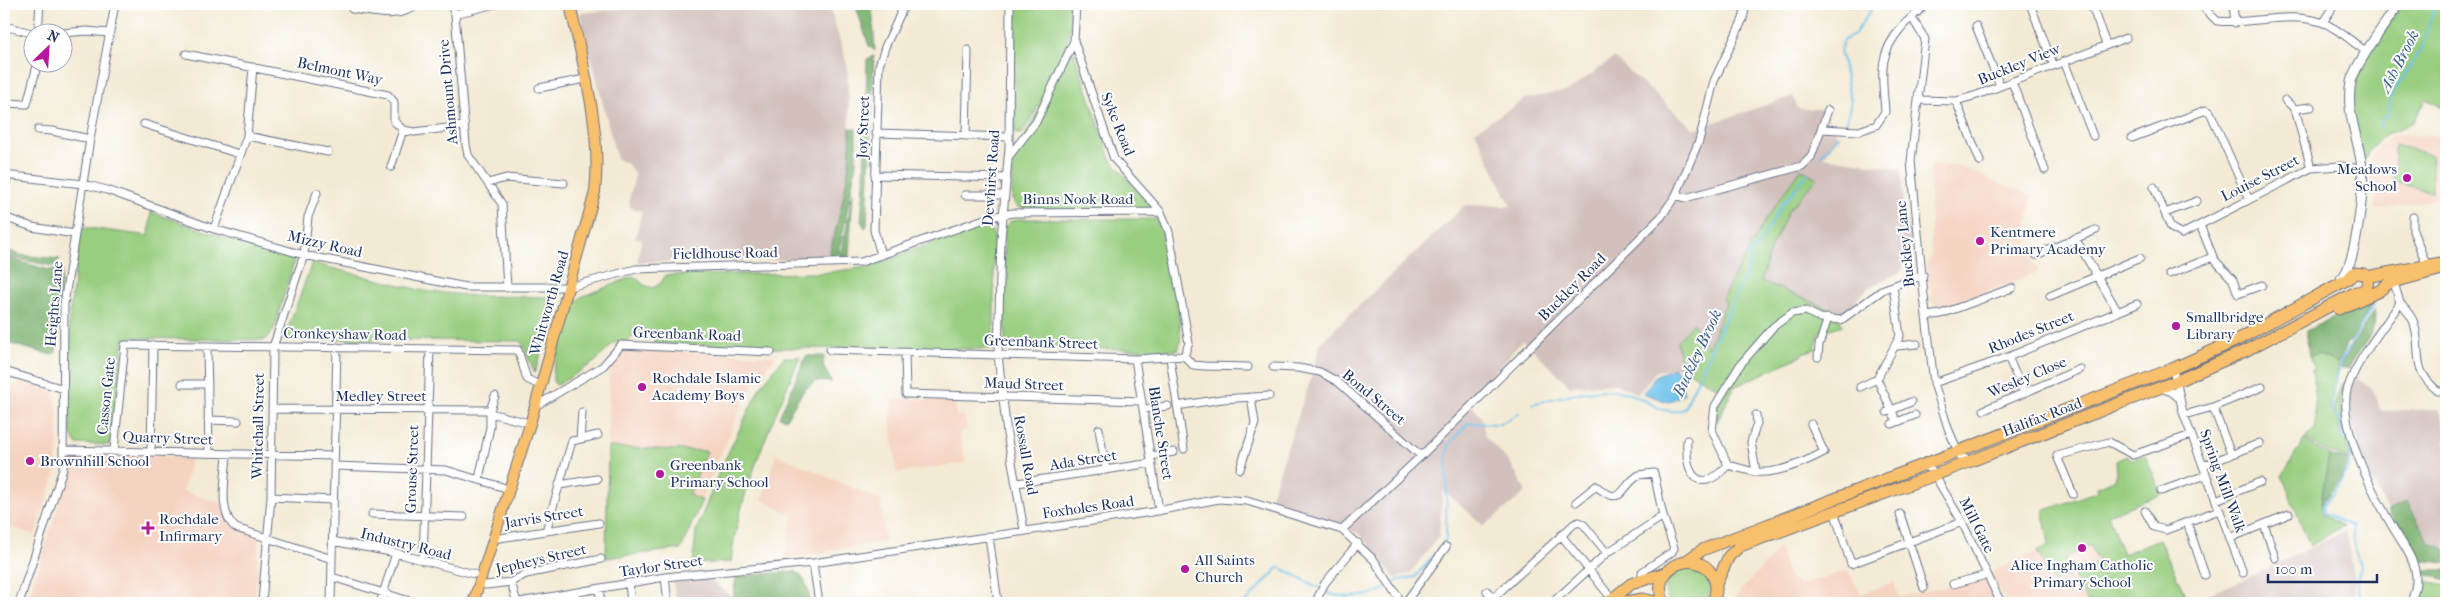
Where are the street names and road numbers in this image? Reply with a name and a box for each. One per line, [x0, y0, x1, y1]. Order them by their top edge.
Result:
street label: Ashmount Drive [434, 38, 462, 146]
street label: Buckley View [1975, 39, 2064, 89]
street label: Belmont Way [296, 53, 385, 89]
street label: Syke Road [1097, 90, 1139, 159]
street label: Joy Street [853, 94, 873, 160]
street label: Dewhirst Road [979, 128, 1003, 227]
street label: Louise Street [2218, 150, 2303, 205]
street label: Binns Nook Road [1023, 190, 1134, 208]
street label: Buckley Lane [1891, 199, 1918, 288]
street label: Mizzy Road [286, 227, 365, 262]
street label: Fieldhouse Road [672, 243, 779, 263]
street label: Whitworth Road [525, 248, 573, 358]
street label: Buckley Road [1534, 249, 1610, 325]
street label: Heights Lane [41, 260, 67, 348]
street label: Rhodes Street [1986, 306, 2077, 357]
street label: Greenbank Road [633, 323, 742, 345]
street label: Cronkeyshaw Road [283, 324, 408, 344]
street label: Greenbank Street [984, 331, 1099, 353]
street label: Wesley Close [1984, 352, 2070, 402]
street label: Casson Gate [93, 356, 119, 436]
street label: Bond Street [1339, 365, 1410, 429]
street label: Whitehall Street [248, 372, 268, 480]
street label: Maud Street [984, 374, 1065, 394]
street label: Blanche Street [1145, 385, 1177, 482]
street label: Medley Street [335, 387, 427, 405]
street label: Halifax Road [2000, 393, 2085, 440]
street label: Rossall Road [1010, 413, 1042, 497]
street label: Grouse Street [401, 424, 423, 514]
street label: Quarry Street [122, 427, 214, 449]
street label: Spring Mill Walk [2196, 427, 2250, 535]
street label: Ada Street [1047, 446, 1118, 474]
street label: Foxholes Road [1041, 492, 1136, 522]
street label: Mill Gate [1955, 494, 1999, 556]
street label: Jarvis Street [503, 502, 585, 532]
street label: Industry Road [359, 524, 454, 564]
street label: Jepheys Street [493, 540, 589, 578]
street label: Taylor Street [618, 551, 705, 581]

